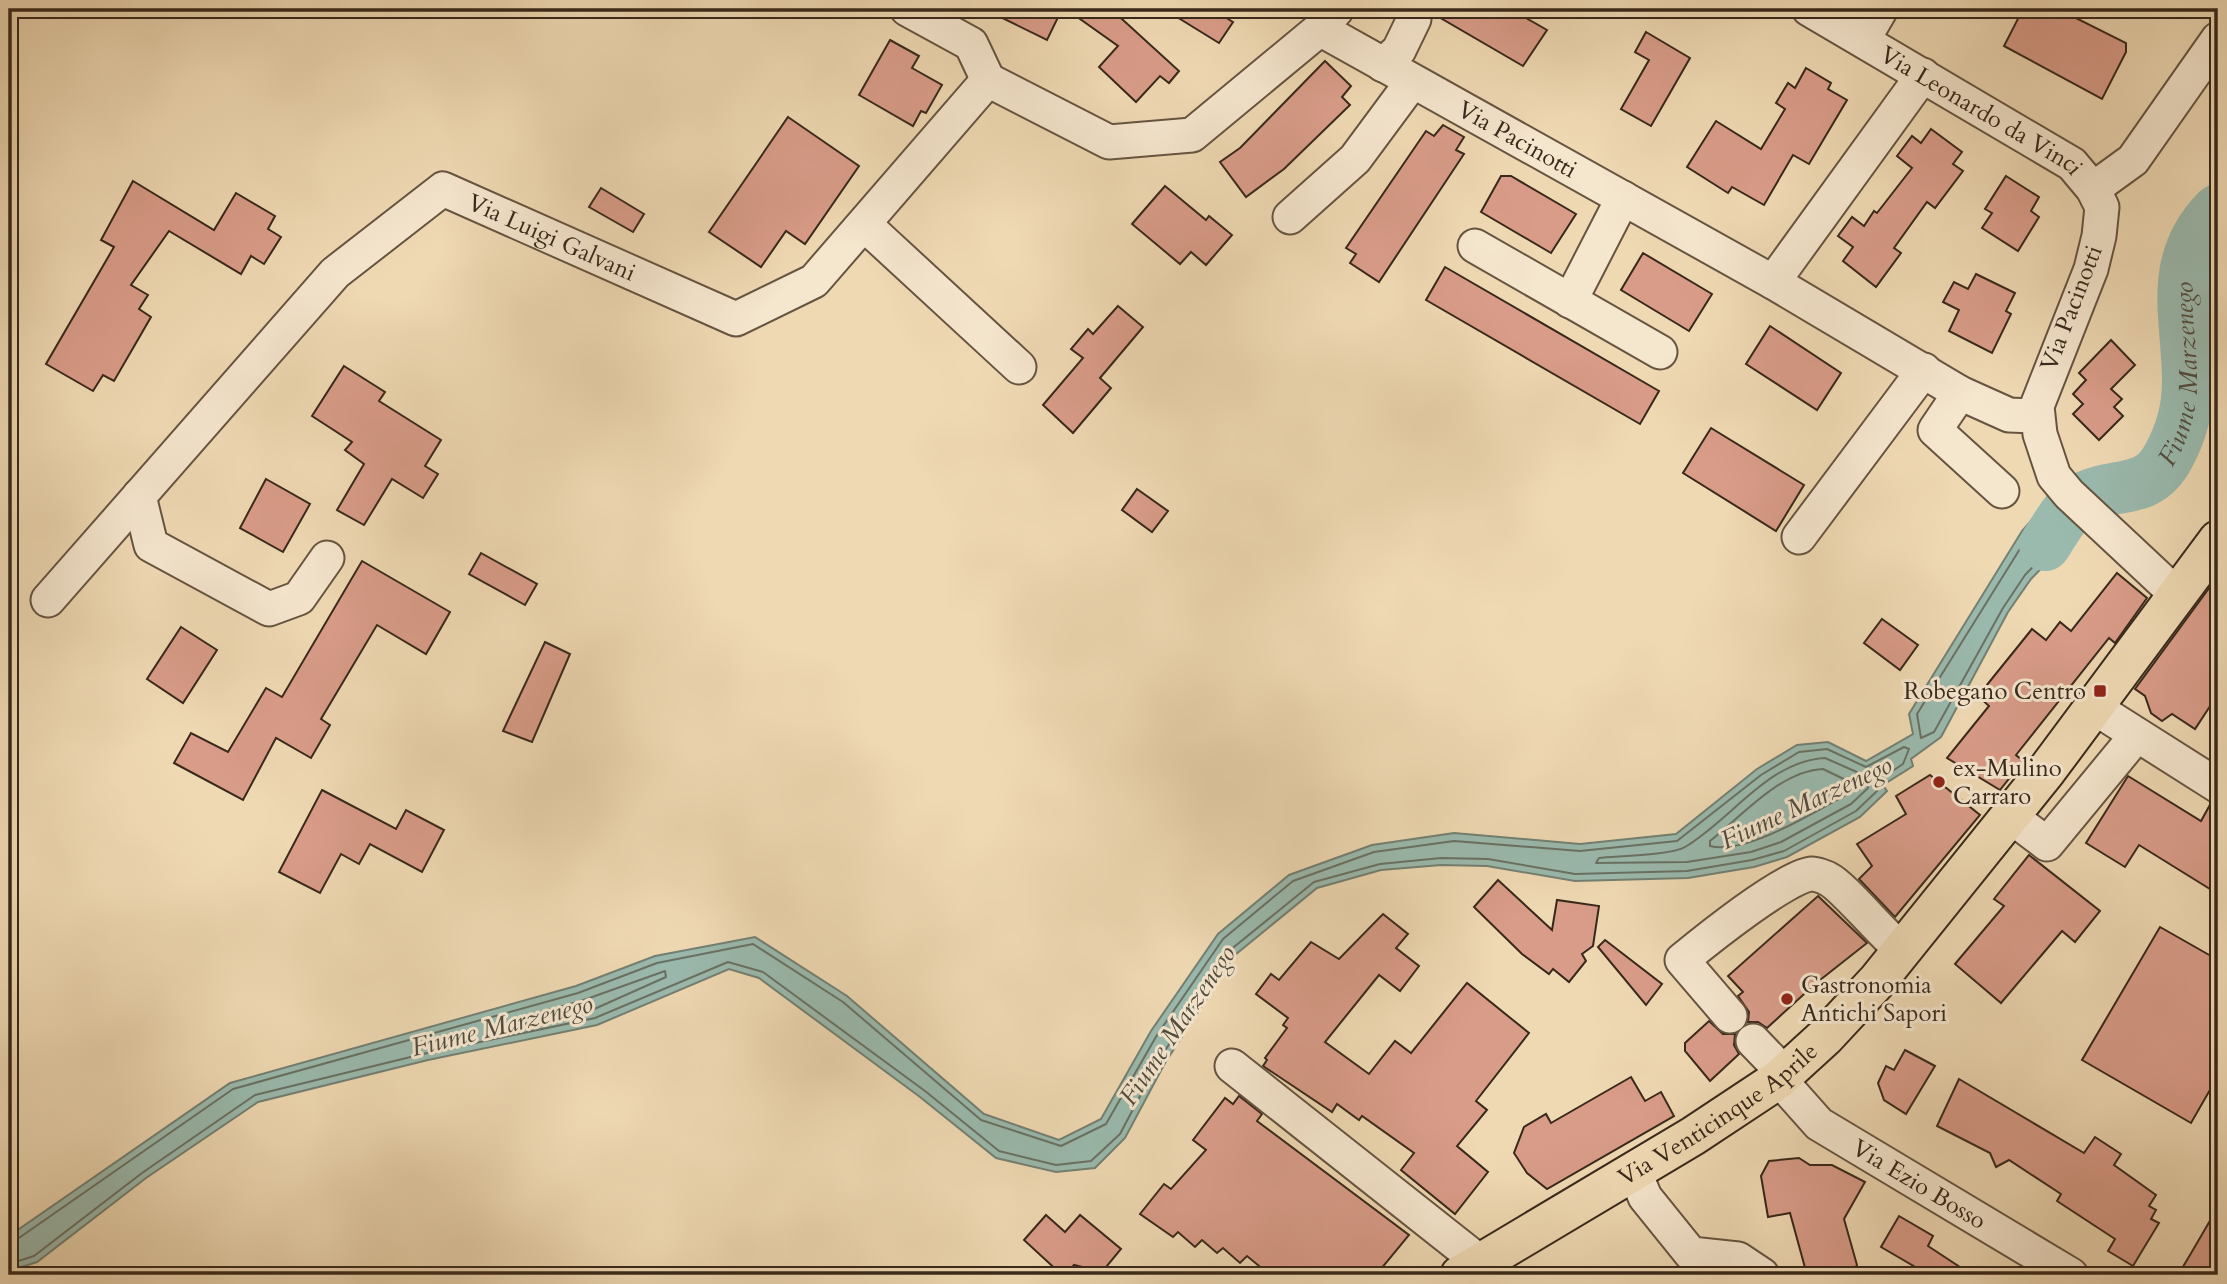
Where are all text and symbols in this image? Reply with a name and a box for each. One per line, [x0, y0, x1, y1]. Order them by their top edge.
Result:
street label: Via Leonardo da Vinci [1874, 38, 2091, 183]
street label: Via Pacinotti [1451, 93, 1583, 186]
street label: Via Luigi Galvani [462, 186, 641, 290]
street label: Via Pacinotti [2032, 240, 2111, 376]
water label: Fiume Marzenego [2150, 281, 2206, 472]
place label: Robegano Centro [1904, 675, 2086, 708]
marker: Robegano Centro [2092, 683, 2108, 699]
water label: Fiume Marzenego [1715, 747, 1898, 858]
place label: ex-Mulino Carraro [1953, 752, 2062, 813]
marker: ex-Mulino Carraro [1931, 774, 1947, 790]
water label: Fiume Marzenego [1111, 938, 1244, 1112]
place label: Gastronomia Antichi Sapori [1801, 969, 1947, 1030]
water label: Fiume Marzenego [408, 986, 596, 1065]
marker: Gastronomia Antichi Sapori [1779, 991, 1795, 1007]
street label: Via Venticinque Aprile [1612, 1036, 1825, 1194]
street label: Via Ezio Bosso [1846, 1131, 1992, 1238]

